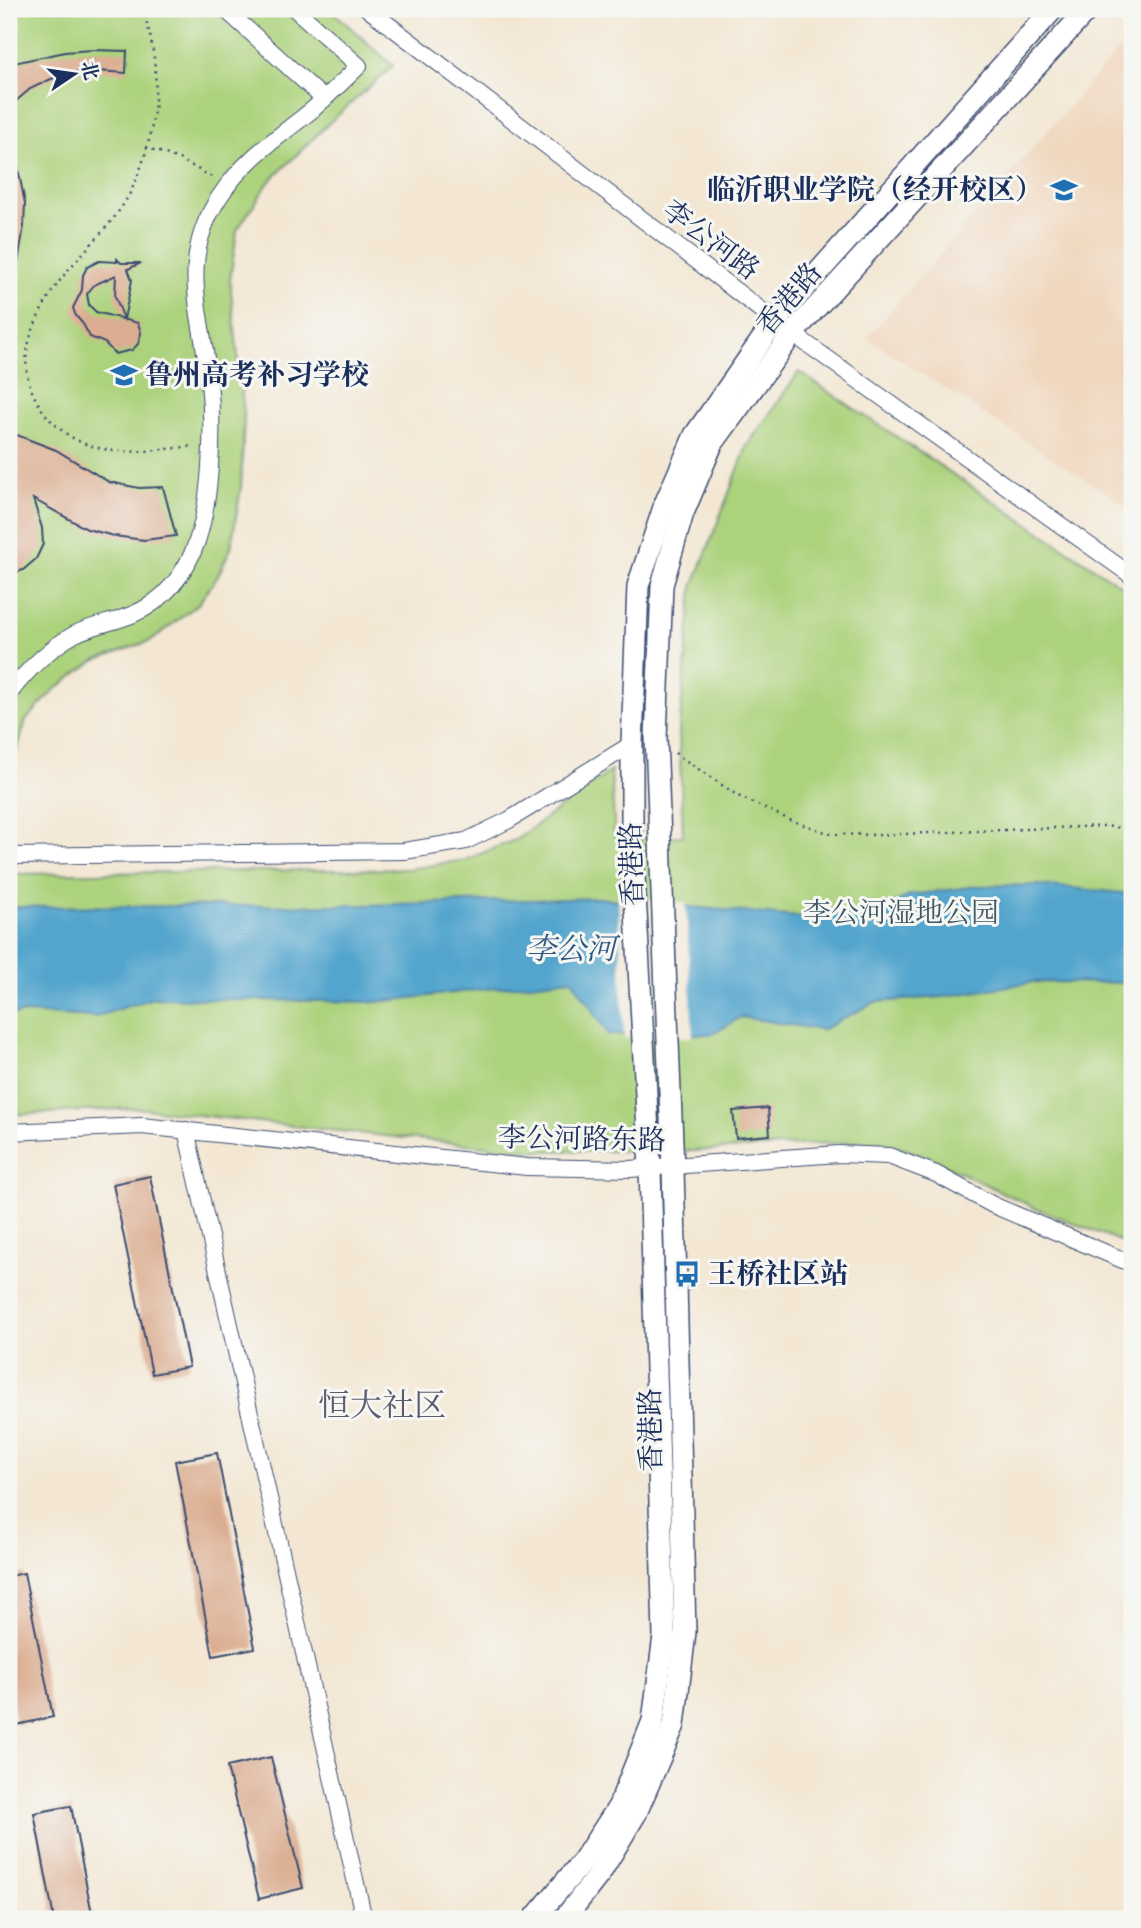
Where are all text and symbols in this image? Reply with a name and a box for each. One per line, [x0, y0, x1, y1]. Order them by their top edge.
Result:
north arrow [38, 38, 108, 108]
text: 北 [75, 58, 104, 83]
place label: 临沂职业学院（经开校区） [707, 171, 1043, 209]
school or university icon: 临沂职业学院（经开校区） [1049, 175, 1079, 205]
street label: 李公河路 [655, 191, 767, 289]
street label: 香港路 [747, 255, 831, 343]
place label: 鲁州高考补习学校 [145, 356, 369, 394]
school or university icon: 鲁州高考补习学校 [109, 360, 139, 390]
street label: 香港路 [612, 821, 652, 907]
park label: 李公河湿地公园 [803, 894, 999, 932]
water label: 李公河 [526, 929, 621, 969]
street label: 李公河路东路 [498, 1119, 666, 1159]
place label: 王桥社区站 [708, 1255, 848, 1293]
bus stop icon: 王桥社区站 [672, 1259, 702, 1289]
district label: 恒大社区 [318, 1383, 446, 1427]
street label: 香港路 [631, 1388, 671, 1472]

